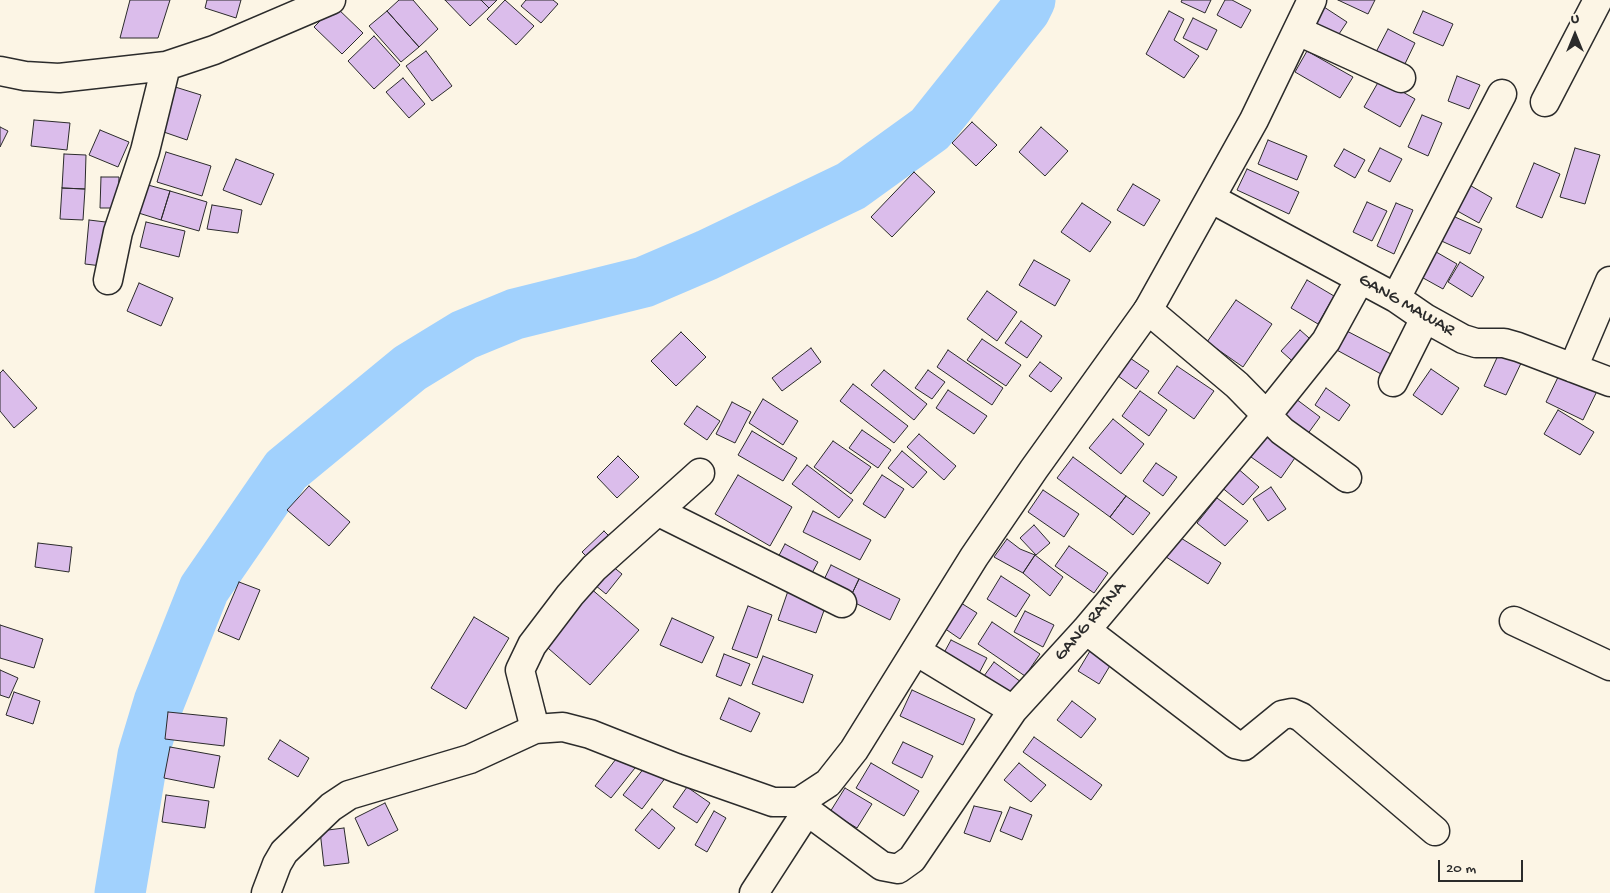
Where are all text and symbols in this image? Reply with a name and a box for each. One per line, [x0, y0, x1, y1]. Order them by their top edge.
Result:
north arrow [1550, 10, 1600, 60]
text: U [1571, 11, 1579, 28]
street label: GANG MAWAR [1354, 270, 1458, 342]
street label: GANG RATNA [1050, 578, 1132, 666]
scale bar [1440, 850, 1525, 882]
text: 20 m [1446, 860, 1476, 878]

